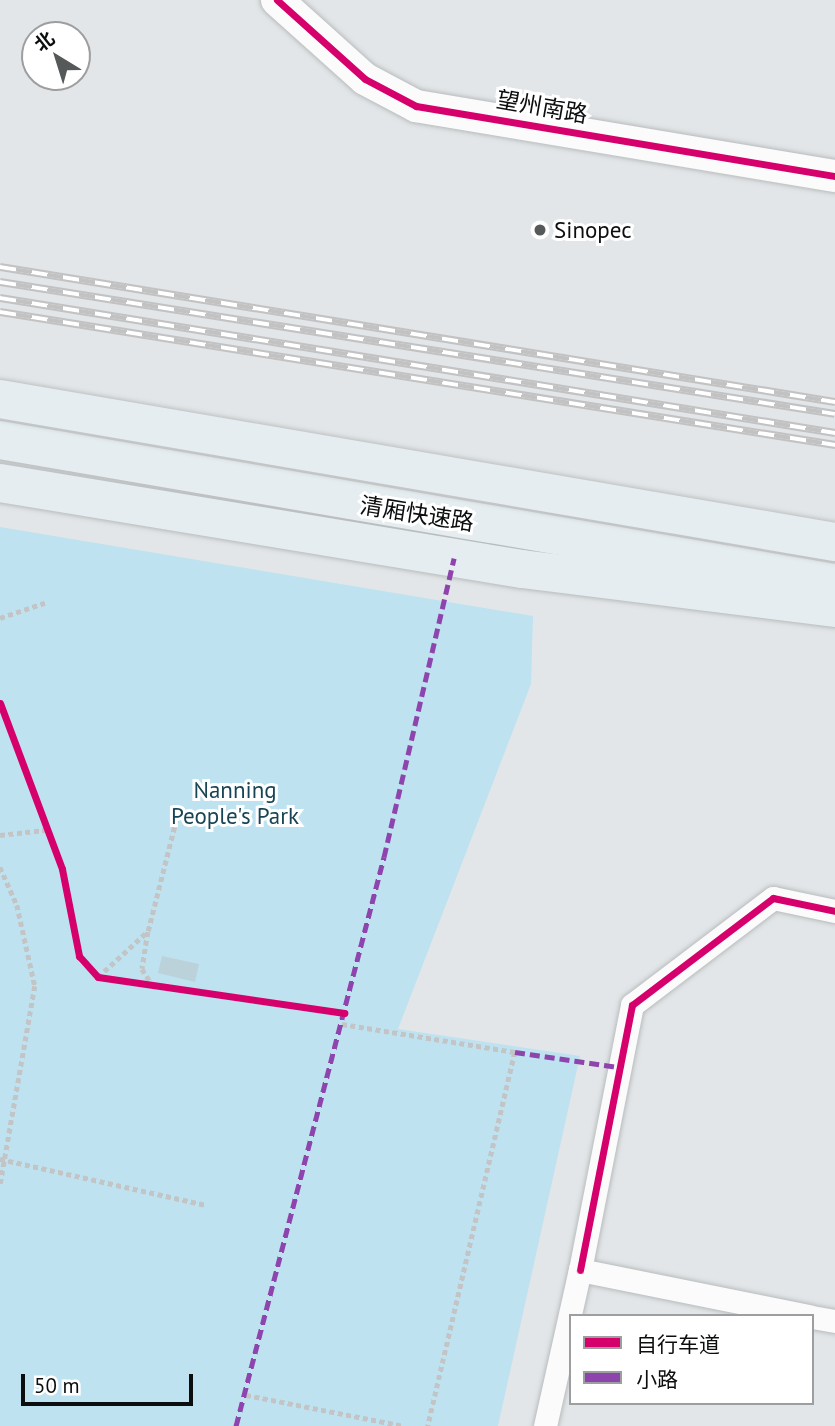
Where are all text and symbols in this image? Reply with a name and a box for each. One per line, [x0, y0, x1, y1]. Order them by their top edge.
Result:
north arrow [21, 21, 91, 91]
text: 北 [29, 26, 59, 56]
street label: 望州南路 [494, 85, 590, 129]
place label: Sinopec [554, 216, 632, 244]
marker: Sinopec [532, 222, 548, 238]
street label: 清厢快速路 [358, 491, 476, 537]
park label: Nanning People's Park [171, 776, 299, 830]
legend [569, 1314, 814, 1405]
text: 自行车道 [636, 1331, 720, 1358]
scale bar [24, 1360, 196, 1404]
text: 小路 [636, 1366, 678, 1393]
text: 50 m [34, 1372, 80, 1399]

